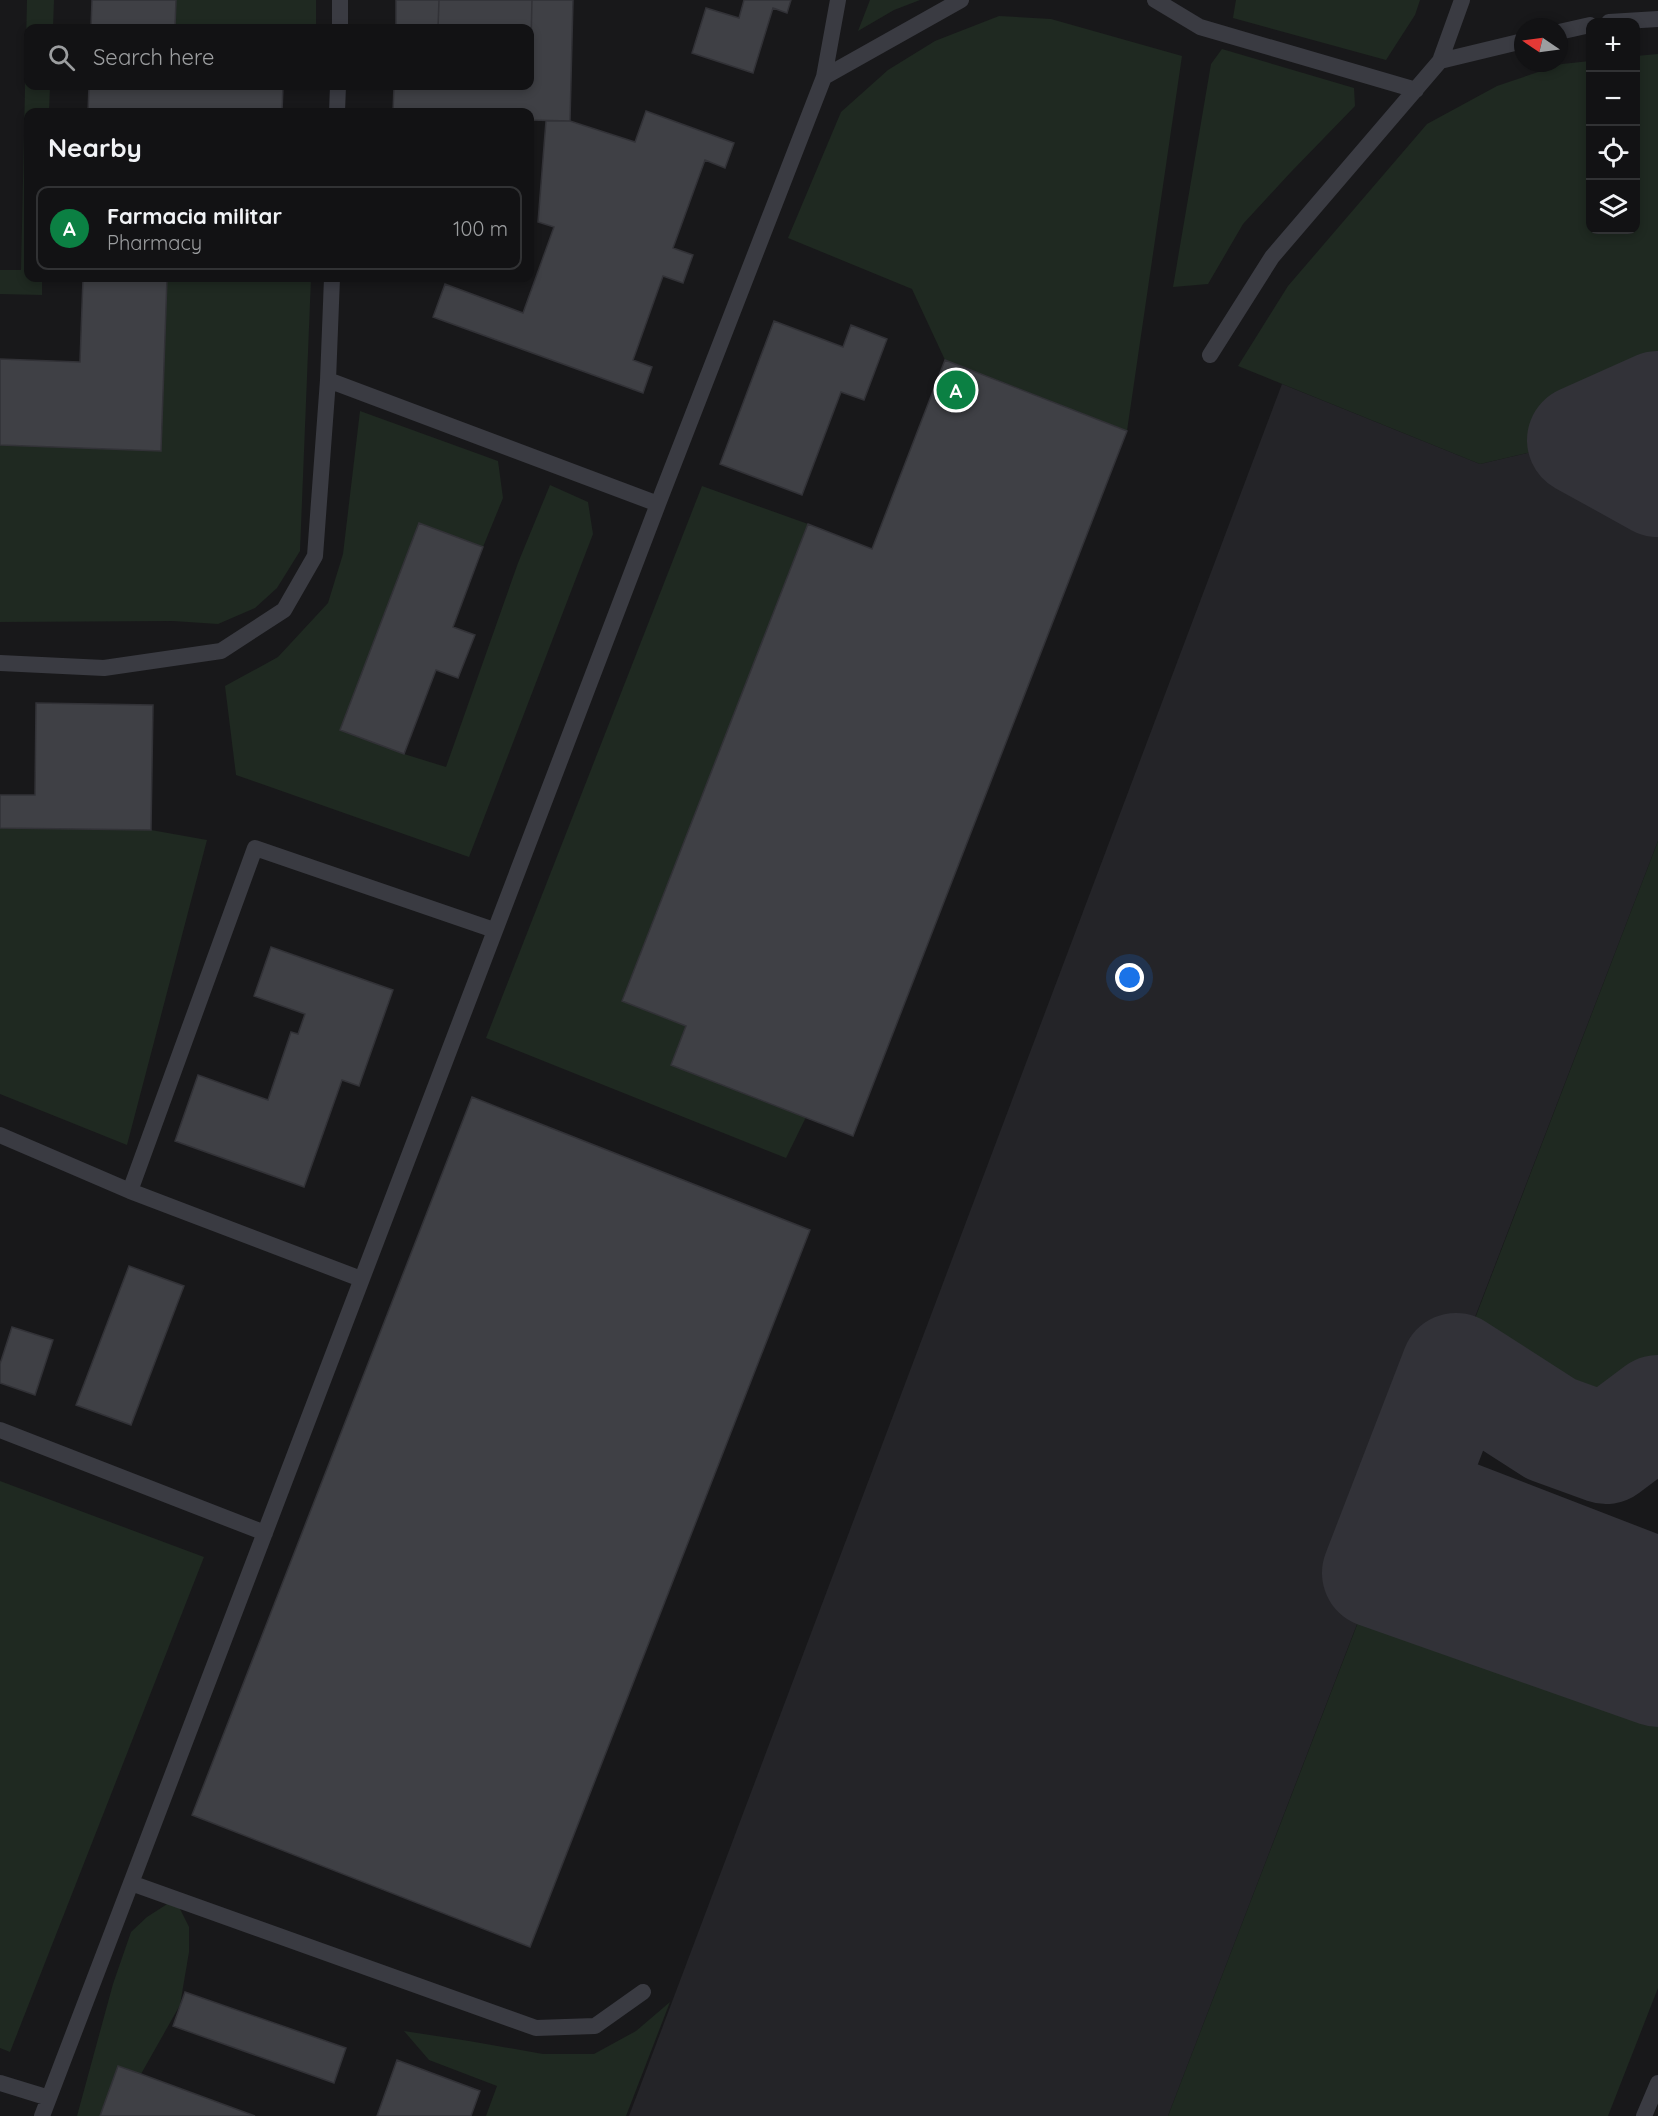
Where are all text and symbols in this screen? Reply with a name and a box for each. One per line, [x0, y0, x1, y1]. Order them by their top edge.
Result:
north arrow [1514, 18, 1568, 72]
map controls [1586, 18, 1640, 234]
button: + [1586, 18, 1640, 72]
search box [24, 24, 534, 90]
icon: search [45, 41, 78, 74]
text: Search here [93, 43, 214, 71]
button: − [1586, 72, 1640, 126]
button: locate [1586, 126, 1640, 180]
text: Nearby [48, 131, 142, 164]
button: layers [1586, 180, 1640, 234]
text: Farmacia militar [107, 202, 282, 230]
text: A [63, 216, 76, 241]
text: 100 m [453, 216, 508, 241]
text: Pharmacy [107, 230, 202, 255]
pin: A [936, 368, 976, 412]
your location [1115, 963, 1144, 992]

